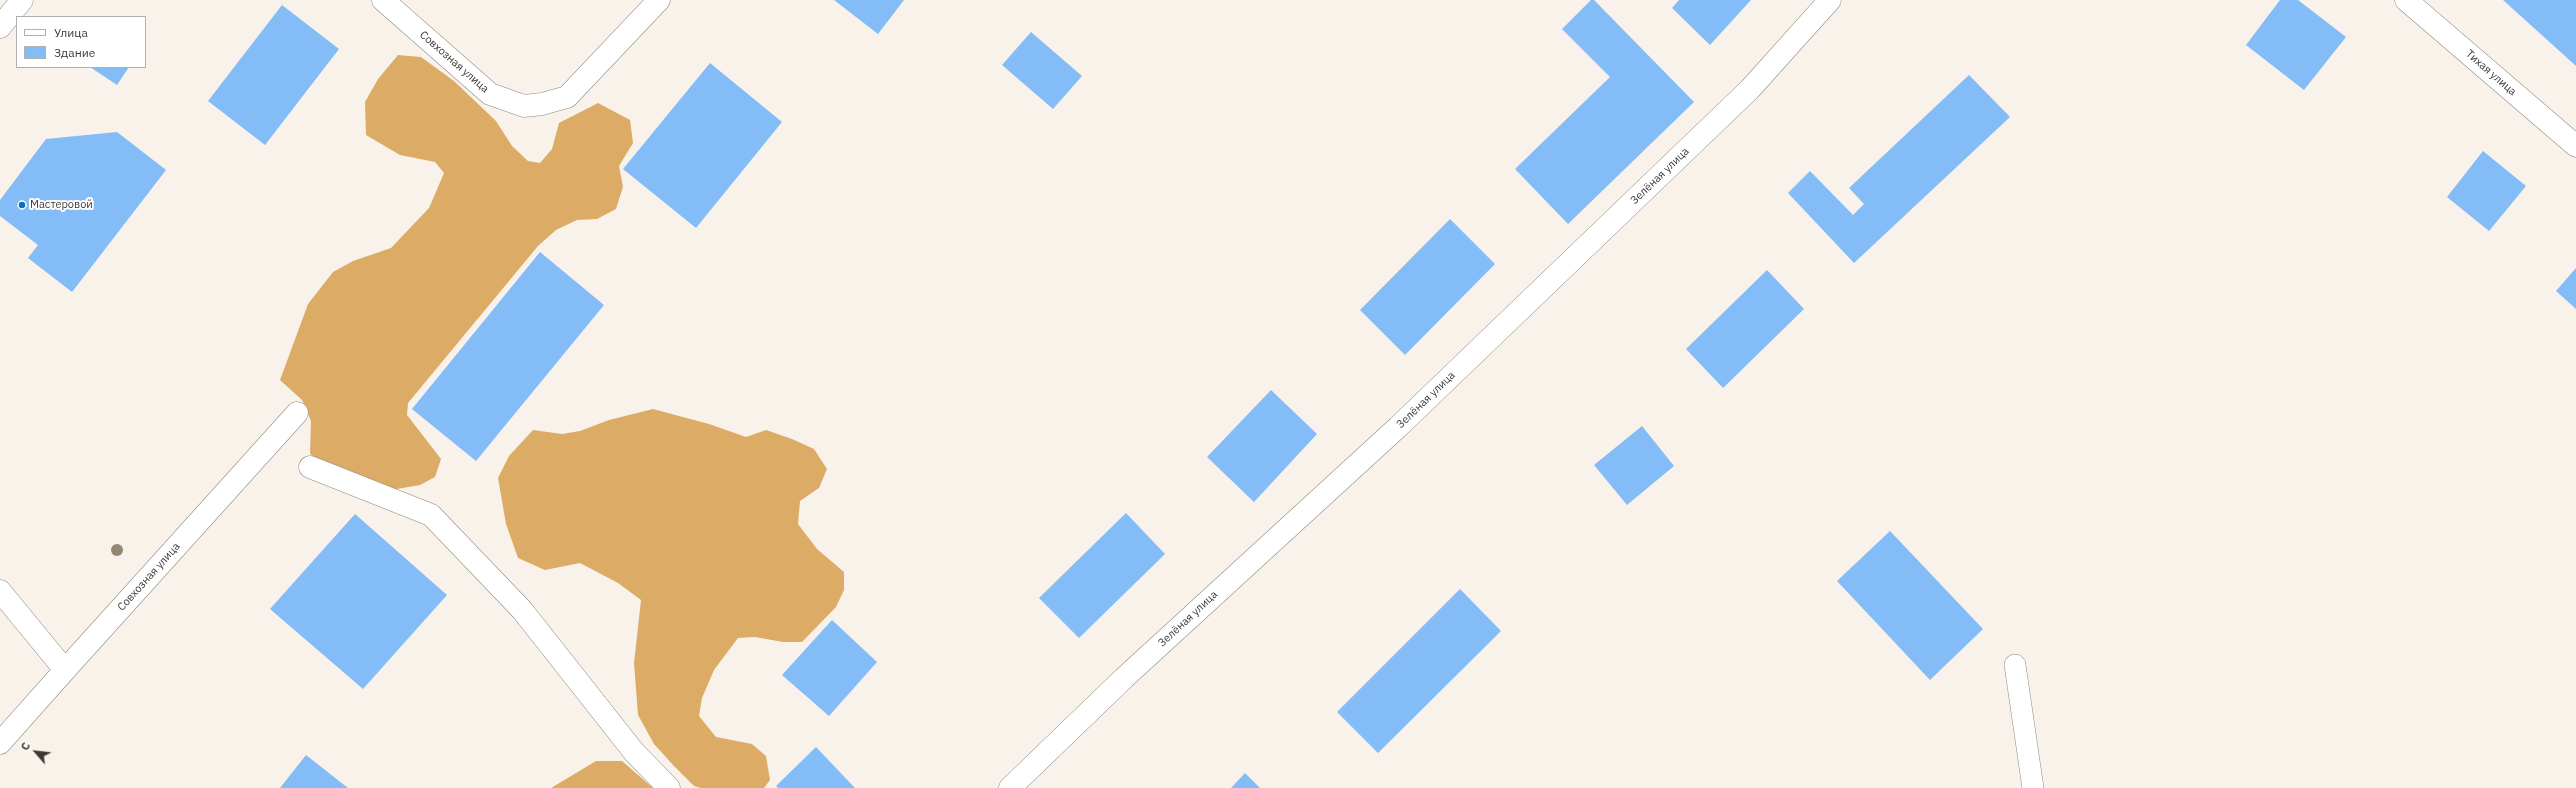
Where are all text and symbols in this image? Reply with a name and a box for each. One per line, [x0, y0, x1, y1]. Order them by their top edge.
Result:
legend [16, 16, 146, 68]
text: Улица [54, 25, 88, 40]
street label: Совхозная улица [417, 28, 491, 96]
text: Здание [54, 45, 95, 60]
street label: Тихая улица [2463, 47, 2519, 99]
street label: Зелёная улица [1628, 145, 1692, 207]
place label: Мастеровой [30, 198, 93, 212]
marker: Мастеровой [17, 200, 27, 210]
street label: Зелёная улица [1394, 369, 1458, 431]
street label: Совхозная улица [115, 540, 183, 614]
street label: Зелёная улица [1156, 588, 1220, 650]
north arrow [16, 732, 56, 772]
text: С [18, 740, 33, 753]

